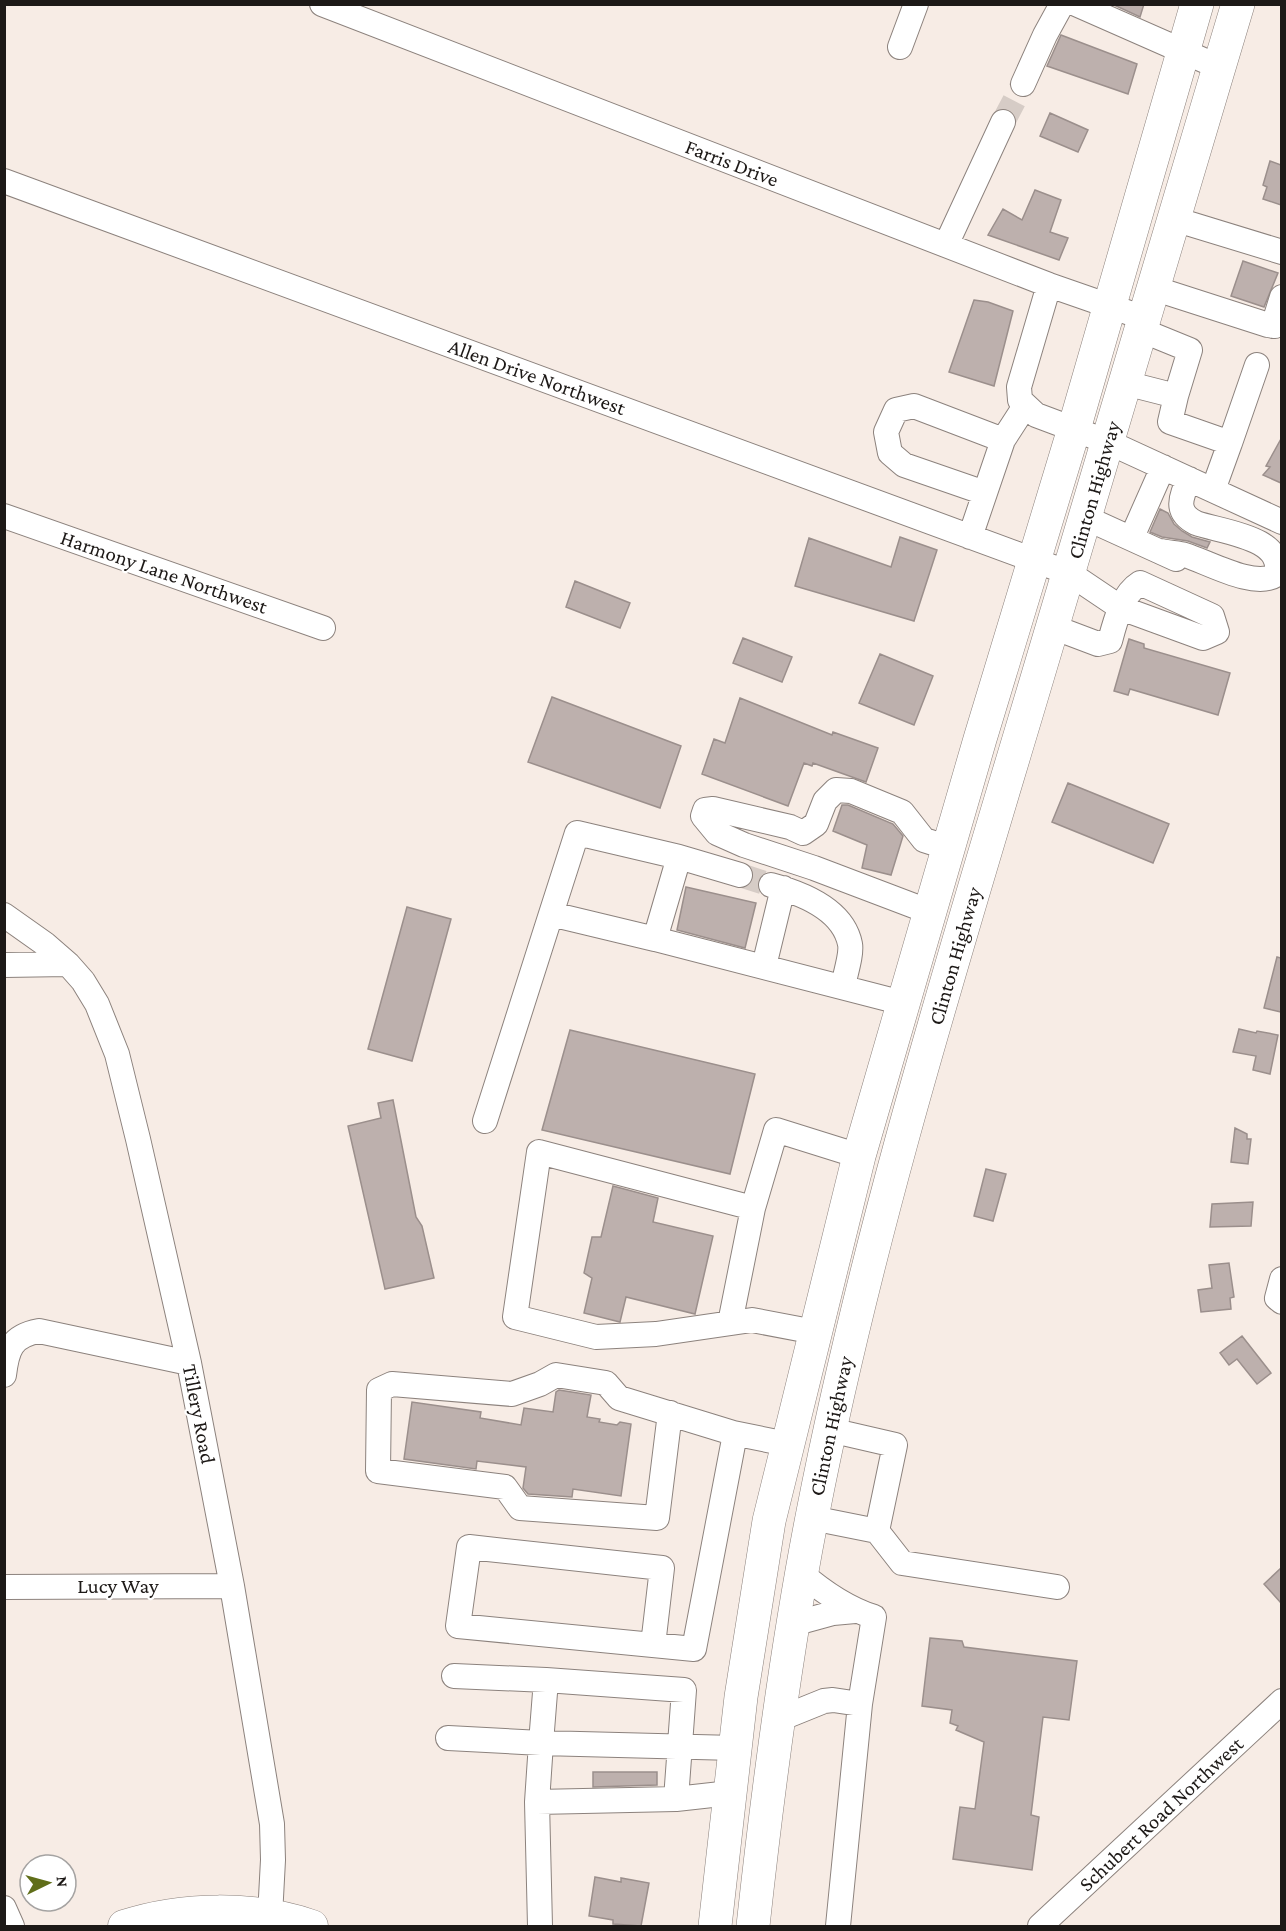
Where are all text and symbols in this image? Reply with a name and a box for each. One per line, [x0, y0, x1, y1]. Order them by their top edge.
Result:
street label: Farris Drive [682, 134, 782, 192]
street label: Allen Drive Northwest [445, 334, 630, 421]
street label: Clinton Highway [1063, 418, 1125, 562]
street label: Harmony Lane Northwest [57, 525, 272, 619]
street label: Clinton Highway [924, 884, 986, 1028]
street label: Clinton Highway [804, 1354, 858, 1498]
street label: Tillery Road [178, 1362, 220, 1466]
street label: Lucy Way [77, 1574, 159, 1598]
street label: Schubert Road Northwest [1074, 1731, 1249, 1896]
north arrow [18, 1853, 78, 1913]
text: N [54, 1876, 71, 1888]

